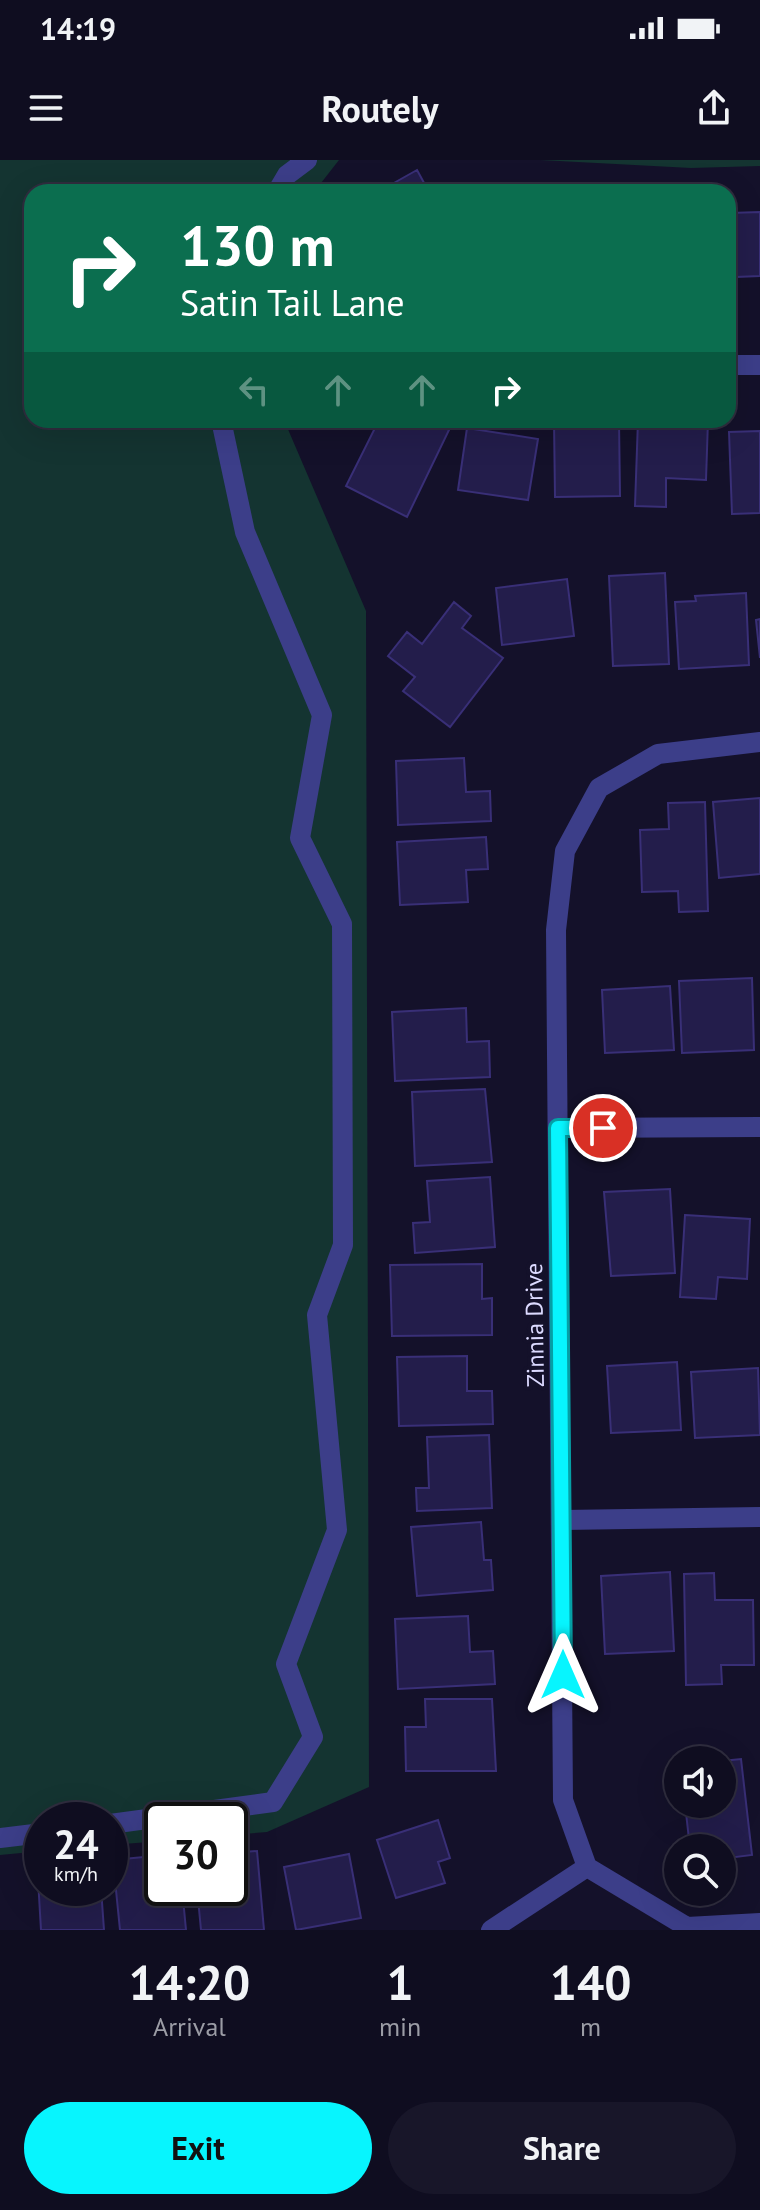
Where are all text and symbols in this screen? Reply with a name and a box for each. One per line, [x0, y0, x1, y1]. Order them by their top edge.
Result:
text: 14:19 [40, 9, 116, 48]
text: Routely [321, 85, 439, 132]
icon: menu [24, 86, 68, 130]
icon: share [692, 86, 736, 130]
text: 130 m [180, 209, 335, 281]
icon: right [48, 216, 152, 320]
text: Satin Tail Lane [180, 279, 405, 326]
icon: left [232, 368, 276, 412]
icon: ahead [316, 368, 360, 412]
icon: ahead [400, 368, 444, 412]
icon: right [484, 368, 528, 412]
pin [569, 1094, 637, 1162]
icon: arrive [581, 1106, 625, 1150]
street label: Zinnia Drive [518, 1263, 551, 1387]
position arrow [521, 1633, 605, 1717]
map controls [664, 1746, 736, 1906]
button: sound [664, 1746, 736, 1818]
speed limit sign: 30 [144, 1802, 248, 1906]
text: 24 [53, 1818, 99, 1870]
button: search [664, 1834, 736, 1906]
text: km/h [54, 1861, 98, 1887]
text: 14:20 [129, 1951, 250, 2013]
text: 1 [386, 1951, 414, 2013]
text: 140 [550, 1951, 631, 2013]
text: Arrival [153, 2010, 226, 2043]
text: min [379, 2010, 421, 2043]
text: m [580, 2010, 601, 2043]
button: Exit [24, 2102, 372, 2194]
button: Share [388, 2102, 736, 2194]

